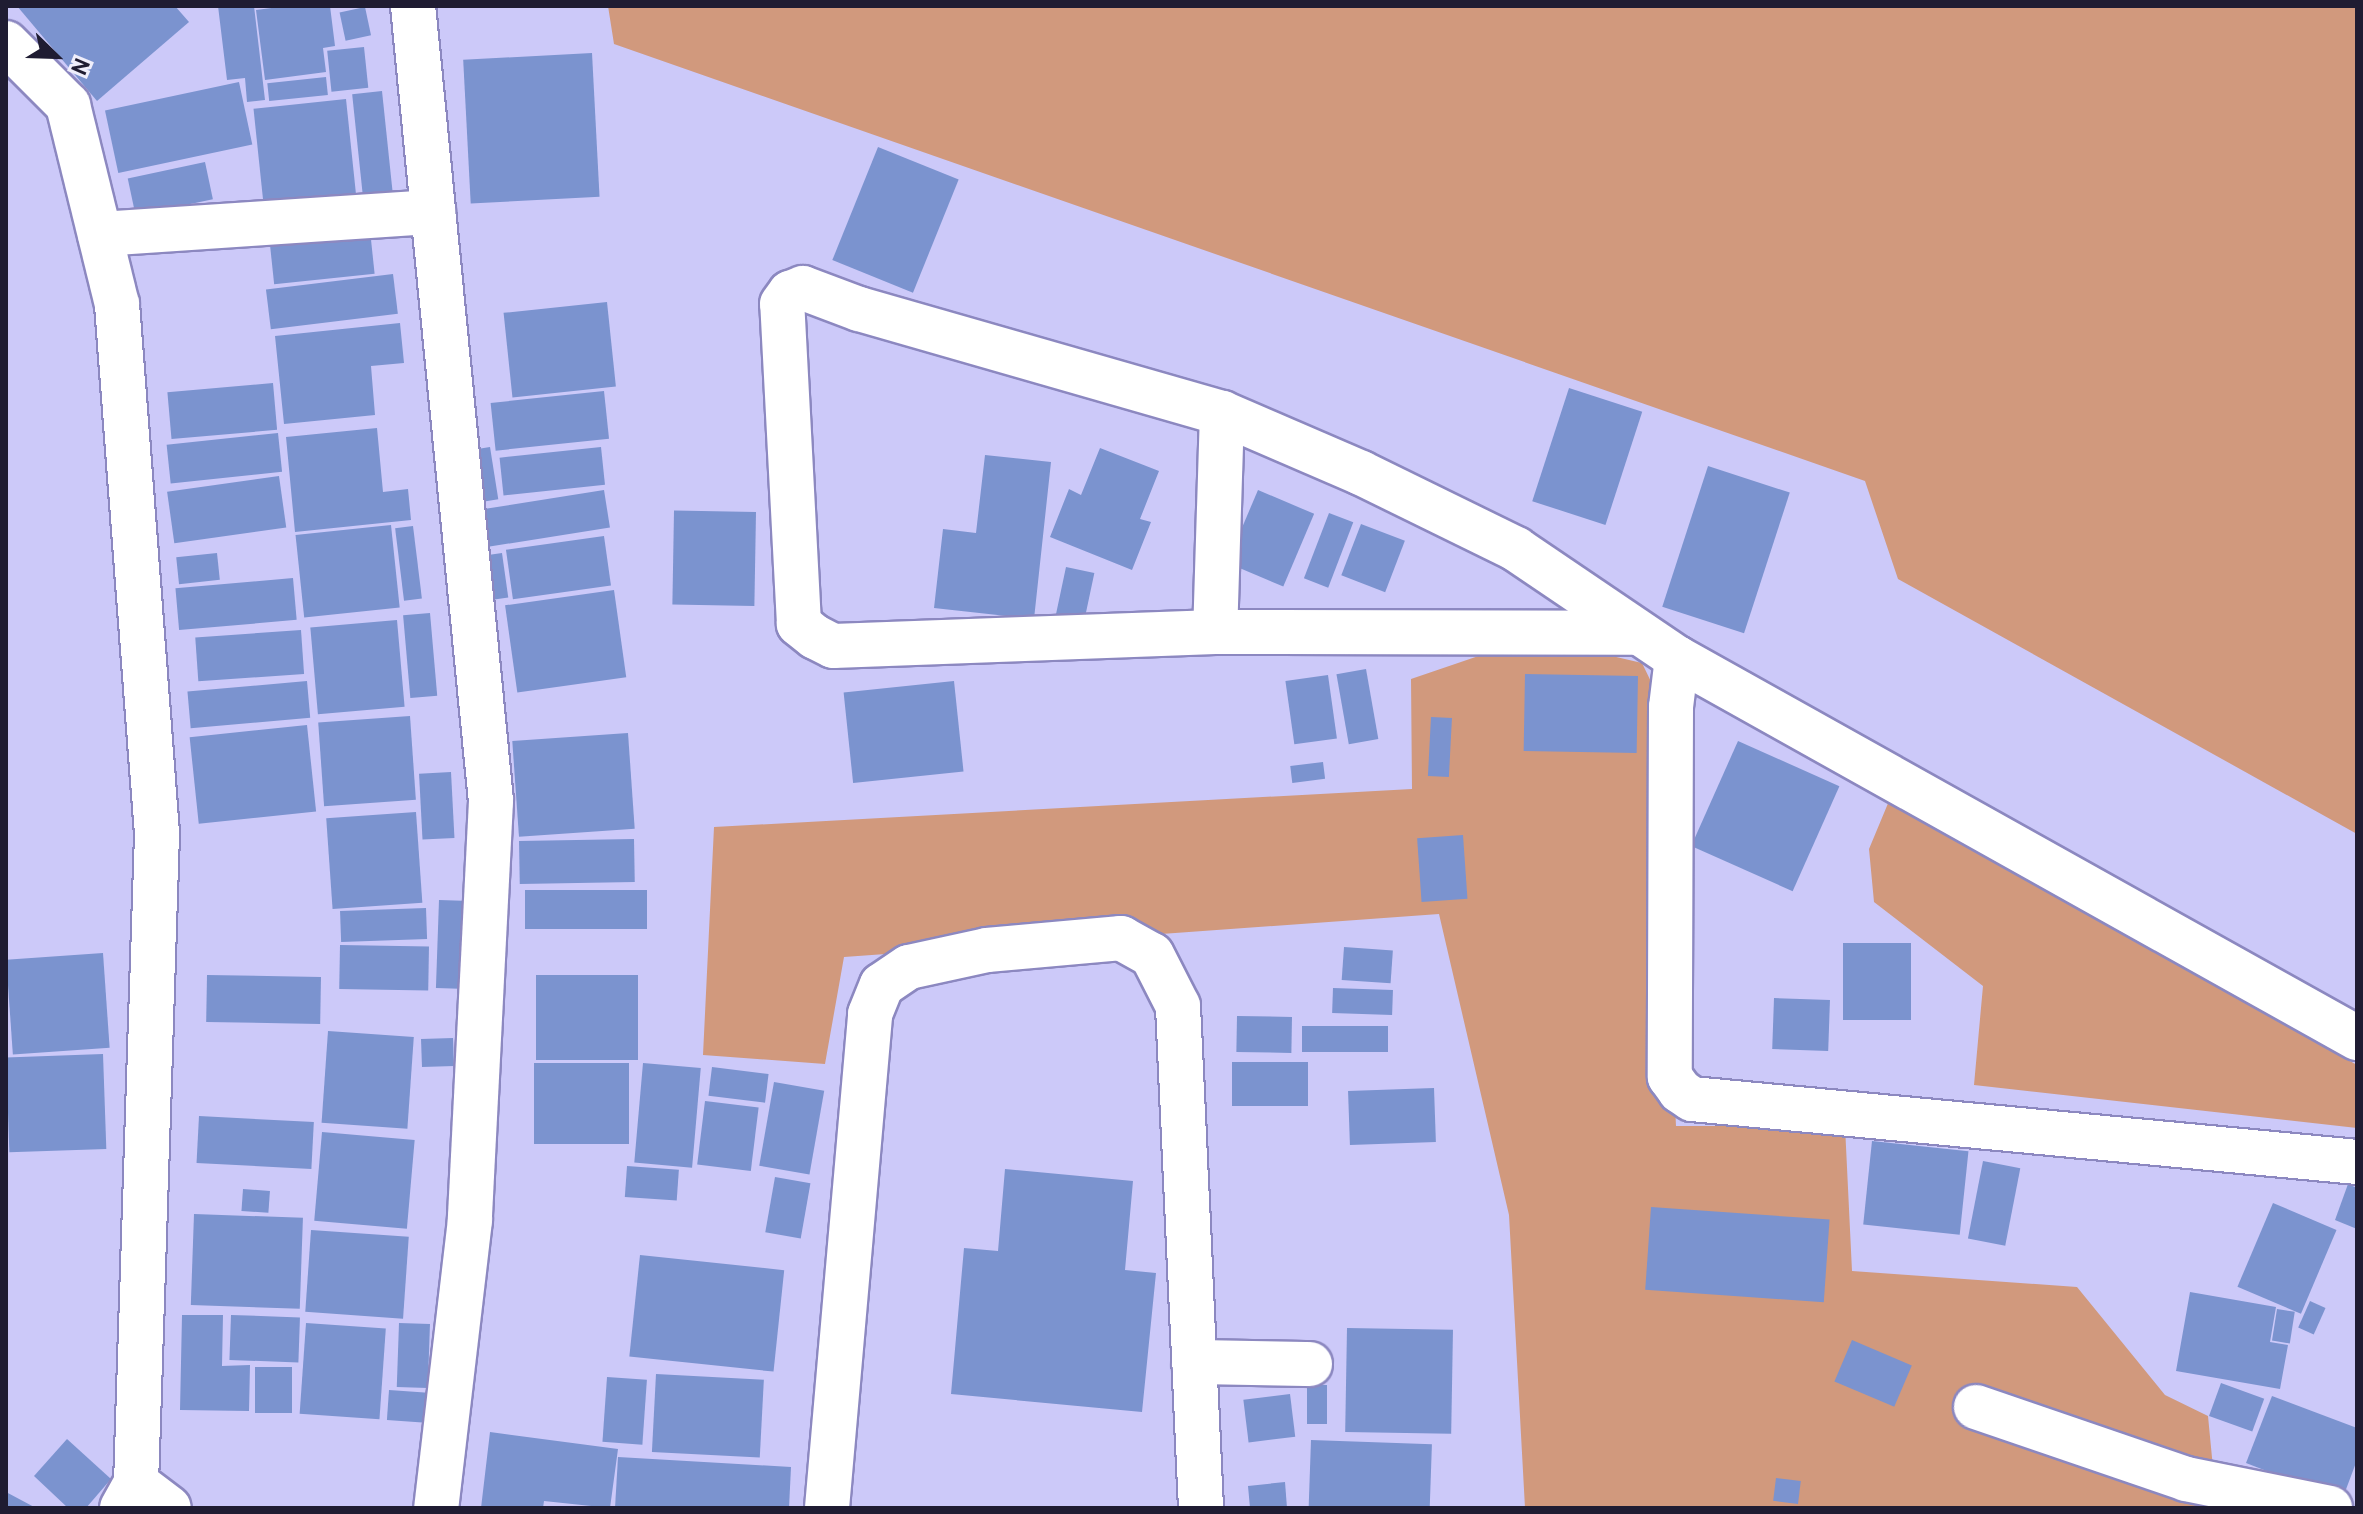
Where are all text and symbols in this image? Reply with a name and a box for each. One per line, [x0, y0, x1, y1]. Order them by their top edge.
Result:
north arrow [16, 16, 96, 96]
text: N [63, 53, 94, 78]

